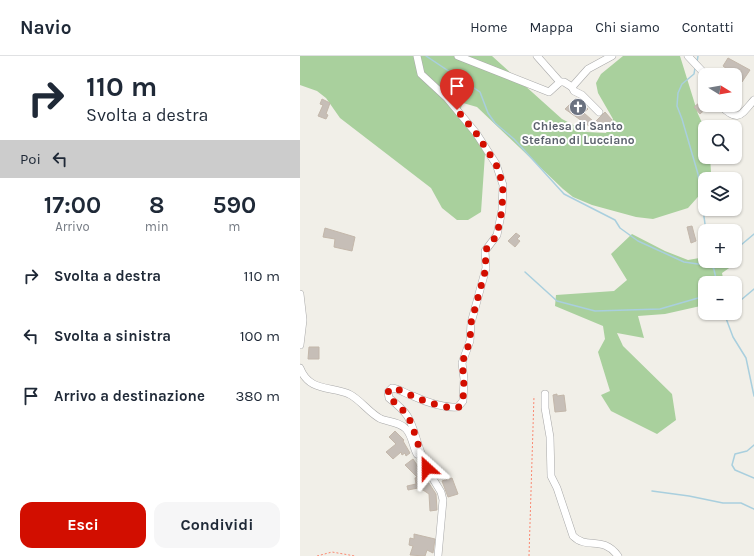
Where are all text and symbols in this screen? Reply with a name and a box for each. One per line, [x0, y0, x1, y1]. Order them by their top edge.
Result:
text: Navio [20, 17, 72, 39]
text: Home [470, 19, 507, 36]
text: Mappa [529, 19, 573, 36]
text: Chi siamo [595, 19, 660, 36]
text: Contatti [682, 19, 734, 36]
north arrow [698, 68, 742, 112]
map controls [698, 68, 742, 320]
pin [440, 69, 474, 110]
text: 110 m [86, 70, 157, 103]
icon: right [20, 72, 72, 124]
icon: arrive [446, 75, 468, 97]
church icon: Chiesa di Santo Stefano di Lucciano [568, 97, 588, 117]
text: Svolta a destra [86, 104, 209, 126]
place label: Chiesa di Santo Stefano di Lucciano [521, 119, 635, 147]
button: search [698, 120, 742, 164]
icon: left [49, 148, 71, 170]
text: Poi [20, 150, 41, 168]
button: layers [698, 172, 742, 216]
text: 17:00 [44, 191, 101, 219]
text: 8 [149, 191, 165, 219]
text: 590 [212, 191, 256, 219]
text: Arrivo [55, 219, 90, 234]
text: min [145, 219, 169, 234]
text: m [228, 219, 240, 234]
button: + [698, 224, 742, 268]
icon: right [20, 265, 42, 287]
text: Svolta a destra [54, 267, 161, 285]
text: 110 m [244, 267, 280, 285]
button: − [698, 276, 742, 320]
icon: left [20, 325, 42, 347]
text: Svolta a sinistra [54, 327, 171, 345]
text: 100 m [240, 327, 280, 345]
icon: arrive [20, 385, 42, 407]
text: Arrivo a destinazione [54, 387, 205, 405]
text: 380 m [235, 387, 280, 405]
position arrow [406, 447, 448, 489]
button: Esci [20, 502, 146, 548]
button: Condividi [154, 502, 280, 548]

